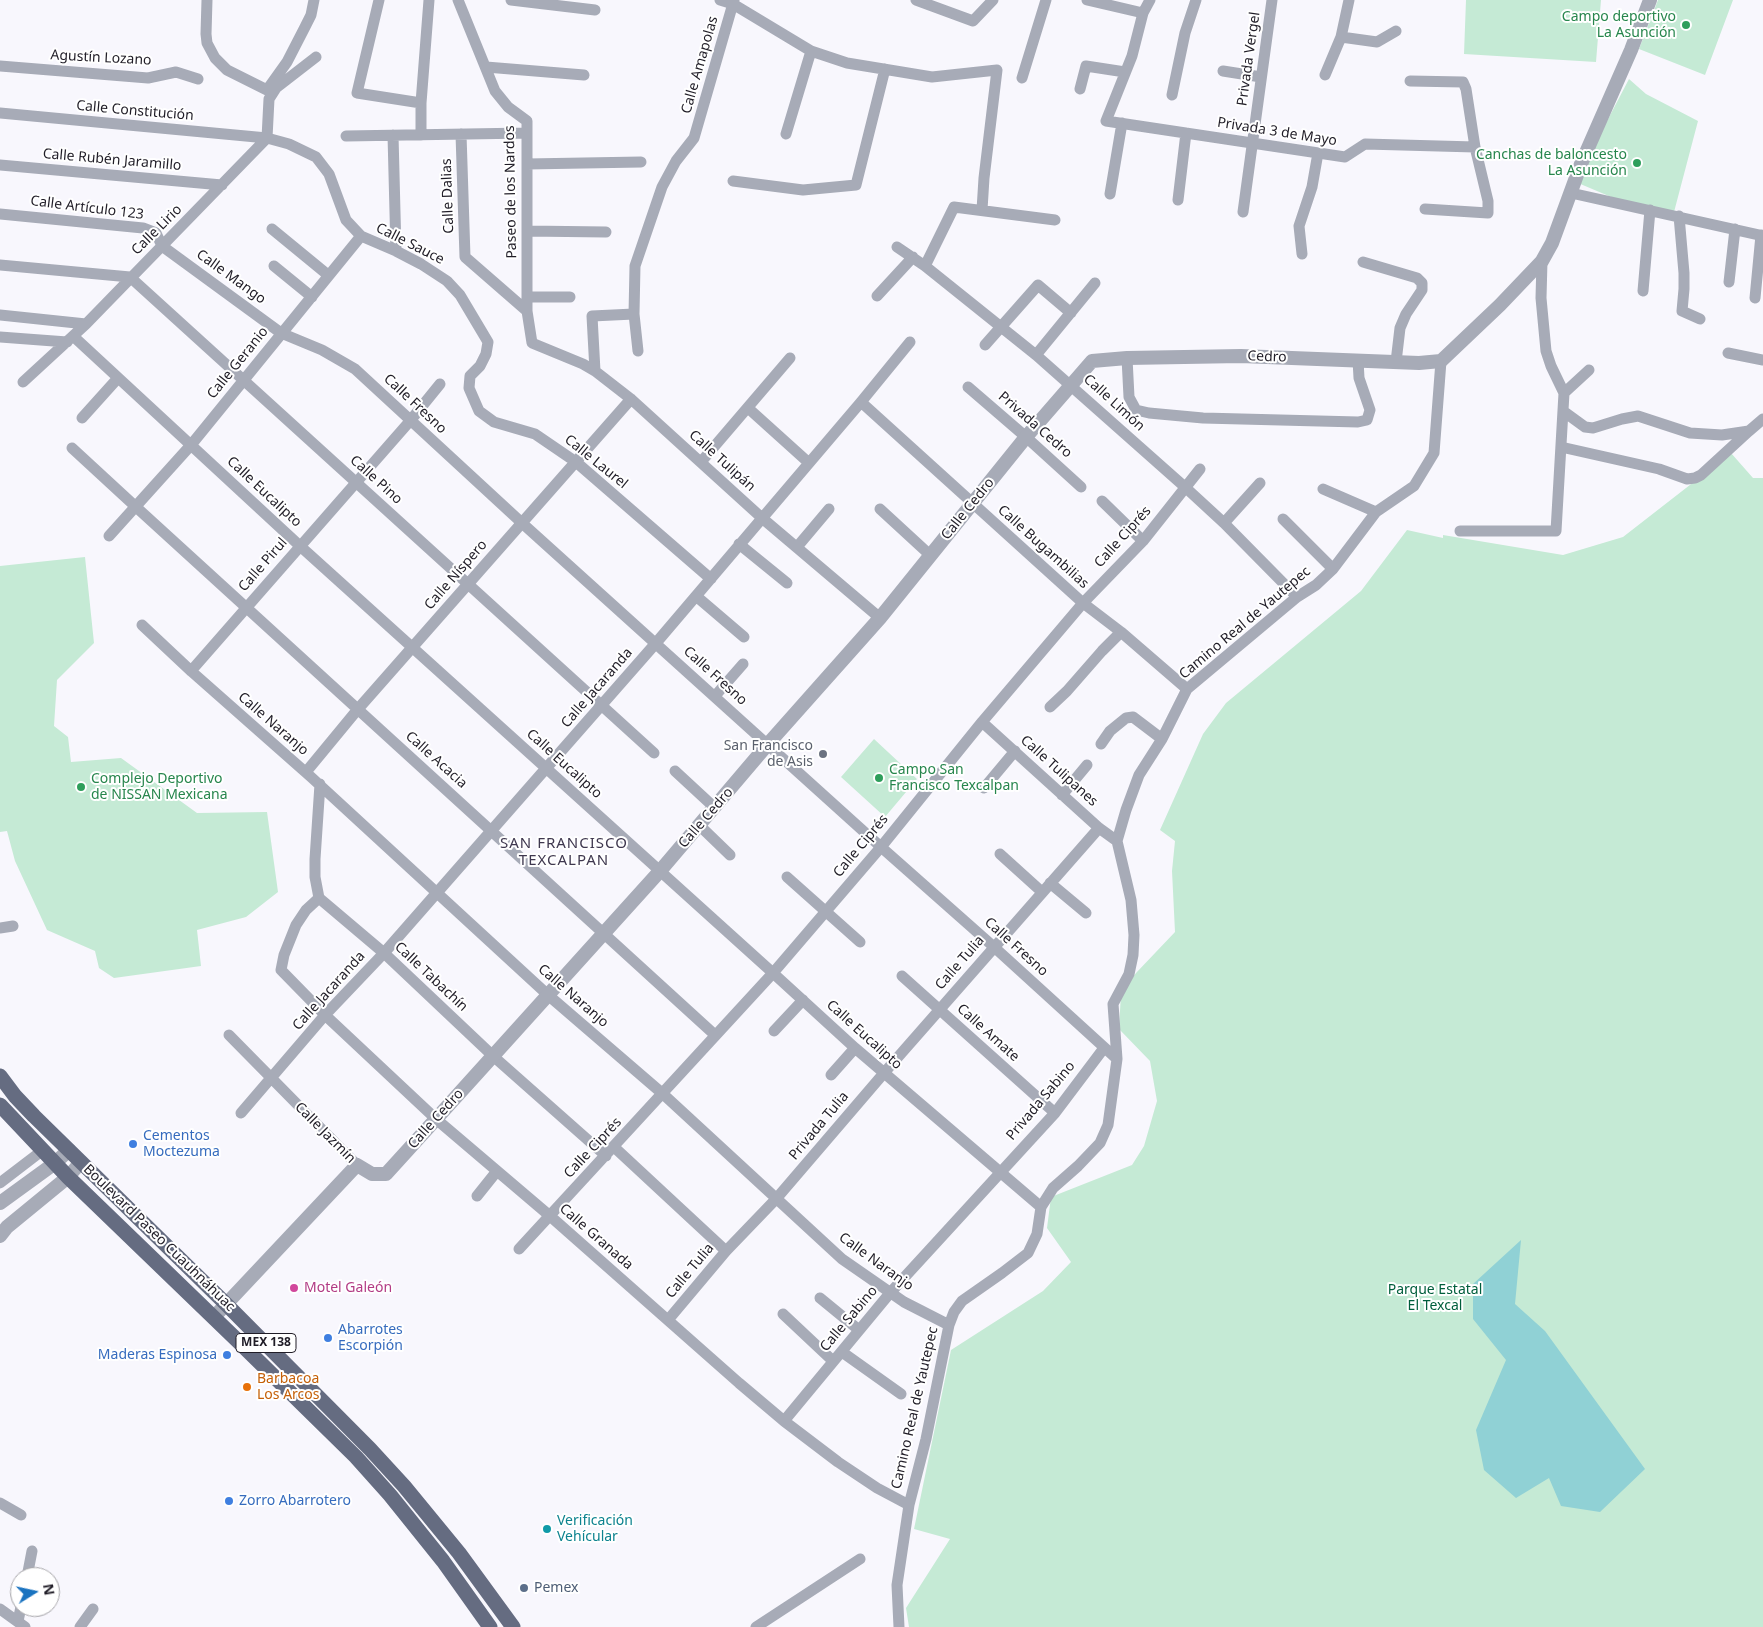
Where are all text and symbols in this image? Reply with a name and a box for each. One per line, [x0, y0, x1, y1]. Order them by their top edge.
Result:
place label: Campo deportivo La Asunción [1562, 9, 1676, 41]
street label: Privada Vergel [1234, 11, 1264, 107]
street label: Calle Amapolas [678, 14, 722, 116]
marker: Campo deportivo La Asunción [1680, 19, 1692, 31]
street label: Agustín Lozano [50, 47, 152, 69]
street label: Calle Constitución [76, 97, 194, 125]
street label: Privada 3 de Mayo [1216, 114, 1338, 150]
street label: Paseo de los Nardos [501, 125, 521, 259]
street label: Calle Rubén Jaramillo [42, 146, 182, 174]
place label: Canchas de baloncesto La Asunción [1476, 147, 1627, 180]
marker: Canchas de baloncesto La Asunción [1631, 157, 1643, 169]
street label: Calle Dalias [438, 158, 458, 234]
street label: Calle Artículo 123 [29, 193, 145, 223]
street label: Calle Lirio [128, 201, 186, 259]
street label: Calle Sauce [373, 220, 447, 268]
street label: Calle Mango [193, 246, 269, 308]
street label: Calle Geranio [204, 324, 272, 402]
street label: Cedro [1247, 348, 1287, 366]
street label: Calle Fresno [380, 371, 450, 437]
street label: Calle Limón [1080, 371, 1148, 435]
street label: Privada Cedro [995, 388, 1075, 462]
street label: Calle Tulipán [685, 427, 759, 495]
street label: Calle Laurel [561, 431, 631, 493]
street label: Calle Pino [346, 452, 406, 508]
street label: Calle Eucalipto [223, 453, 305, 531]
street label: Calle Cedro [938, 475, 998, 543]
street label: Calle Bugambilias [994, 502, 1092, 592]
street label: Calle Ciprés [1091, 503, 1155, 571]
street label: Calle Pirul [235, 535, 291, 595]
street label: Calle Níspero [421, 537, 491, 613]
street label: Camino Real de Yautepec [1176, 563, 1314, 683]
street label: Calle Fresno [680, 643, 750, 709]
street label: Calle Jacaranda [558, 645, 636, 731]
street label: Calle Naranjo [234, 689, 312, 759]
street label: Calle Eucalipto [523, 726, 605, 802]
street label: Calle Acacia [402, 728, 470, 792]
street label: Calle Tulipanes [1017, 732, 1101, 810]
place label: San Francisco de Asis [724, 738, 813, 770]
marker: San Francisco de Asis [817, 748, 829, 760]
place label: Campo San Francisco Texcalpan [889, 762, 1019, 794]
place label: Complejo Deportivo de NISSAN Mexicana [91, 771, 228, 804]
marker: Campo San Francisco Texcalpan [873, 772, 885, 784]
marker: Complejo Deportivo de NISSAN Mexicana [75, 781, 87, 793]
street label: Calle Cedro [675, 784, 737, 852]
street label: Calle Ciprés [830, 811, 892, 881]
district label: SAN FRANCISCO TEXCALPAN [498, 835, 630, 870]
street label: Calle Fresno [981, 914, 1051, 980]
street label: Calle Tulia [932, 932, 988, 994]
street label: Calle Tabachín [391, 939, 471, 1015]
street label: Calle Jacaranda [289, 948, 369, 1034]
street label: Calle Naranjo [534, 961, 612, 1031]
street label: Calle Eucalipto [823, 997, 905, 1073]
street label: Calle Amate [953, 1001, 1023, 1065]
street label: Privada Sabino [1003, 1058, 1079, 1144]
street label: Calle Cedro [405, 1086, 467, 1152]
street label: Privada Tulia [786, 1089, 852, 1163]
street label: Calle Jazmín [291, 1099, 359, 1167]
street label: Calle Ciprés [561, 1114, 625, 1182]
place label: Cementos Moctezuma [143, 1128, 220, 1160]
marker: Cementos Moctezuma [127, 1138, 139, 1150]
street label: Boulevard Paseo Cuauhnáhuac [80, 1161, 238, 1315]
street label: Calle Granada [556, 1200, 636, 1274]
street label: Calle Naranjo [835, 1229, 917, 1295]
street label: Calle Tulia [662, 1240, 718, 1302]
place label: Motel Galeón [304, 1280, 392, 1296]
marker: Motel Galeón [288, 1282, 300, 1294]
park label: Parque Estatal El Texcal [1388, 1282, 1482, 1314]
street label: Calle Sabino [817, 1283, 881, 1355]
place label: Abarrotes Escorpión [338, 1322, 403, 1354]
street label: Camino Real de Yautepec [888, 1325, 942, 1491]
marker: Abarrotes Escorpión [322, 1332, 334, 1344]
road number: MEX 138 [236, 1334, 296, 1352]
place label: Maderas Espinosa [98, 1347, 217, 1363]
marker: Maderas Espinosa [221, 1349, 233, 1361]
place label: Barbacoa Los Arcos [257, 1371, 319, 1404]
marker: Barbacoa Los Arcos [241, 1381, 253, 1393]
place label: Zorro Abarrotero [239, 1493, 351, 1509]
marker: Zorro Abarrotero [223, 1495, 235, 1507]
place label: Verificación Vehícular [557, 1513, 633, 1545]
marker: Verificación Vehícular [541, 1523, 553, 1535]
north arrow [10, 1567, 60, 1617]
place label: Pemex [534, 1580, 578, 1596]
text: N [39, 1582, 60, 1597]
marker: Pemex [518, 1582, 530, 1594]

